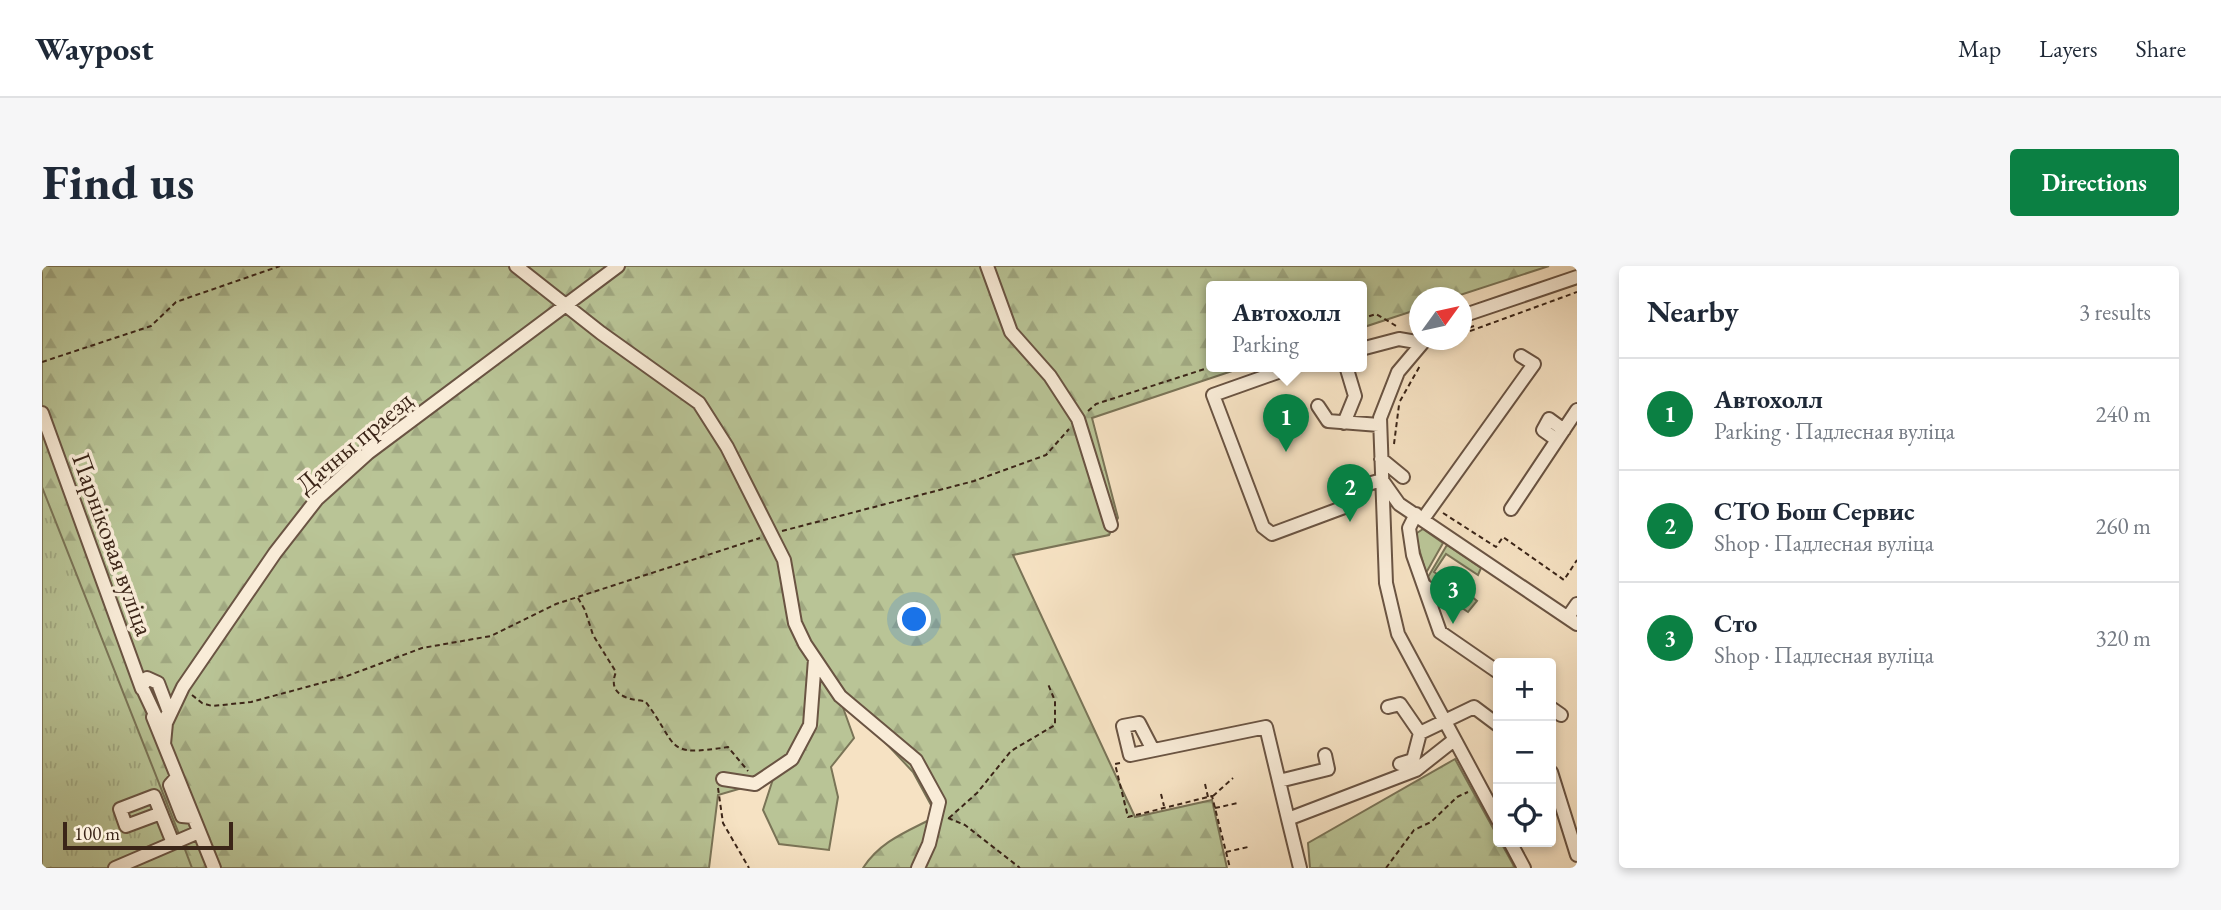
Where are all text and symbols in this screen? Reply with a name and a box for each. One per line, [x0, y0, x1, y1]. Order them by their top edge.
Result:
text: Waypost [35, 27, 154, 70]
text: Map [1958, 33, 2001, 64]
text: Layers [2039, 33, 2098, 64]
text: Share [2136, 33, 2186, 64]
button: Directions [2010, 149, 2179, 216]
text: Find us [42, 150, 194, 214]
popup [1206, 281, 1367, 372]
north arrow [1409, 287, 1472, 350]
text: Nearby [1647, 292, 1739, 331]
text: Автохолл [1232, 295, 1341, 329]
text: 3 results [2079, 297, 2151, 327]
text: Parking [1232, 329, 1299, 359]
text: Автохолл [1714, 382, 1823, 416]
street label: Дачны праезд [289, 383, 420, 501]
pin: 1 [1263, 394, 1309, 452]
text: 1 [1664, 399, 1676, 429]
text: 240 m [2095, 399, 2151, 429]
text: Parking · Падлесная вуліца [1714, 416, 1955, 446]
street label: Парніковая вуліца [64, 448, 162, 641]
pin: 2 [1327, 464, 1373, 522]
text: СТО Бош Сервис [1714, 494, 1915, 528]
text: 2 [1664, 511, 1676, 541]
text: 260 m [2095, 511, 2151, 541]
text: Shop · Падлесная вуліца [1714, 528, 1934, 558]
pin: 3 [1430, 566, 1476, 624]
your location [897, 602, 931, 636]
text: Сто [1714, 606, 1757, 640]
text: 3 [1664, 623, 1676, 653]
text: 320 m [2095, 623, 2151, 653]
text: Shop · Падлесная вуліца [1714, 640, 1934, 670]
map controls [1493, 658, 1556, 847]
button: + [1493, 658, 1556, 721]
button: − [1493, 721, 1556, 784]
button: locate [1493, 784, 1556, 847]
scale bar [63, 819, 233, 851]
text: 100 m [74, 821, 120, 846]

